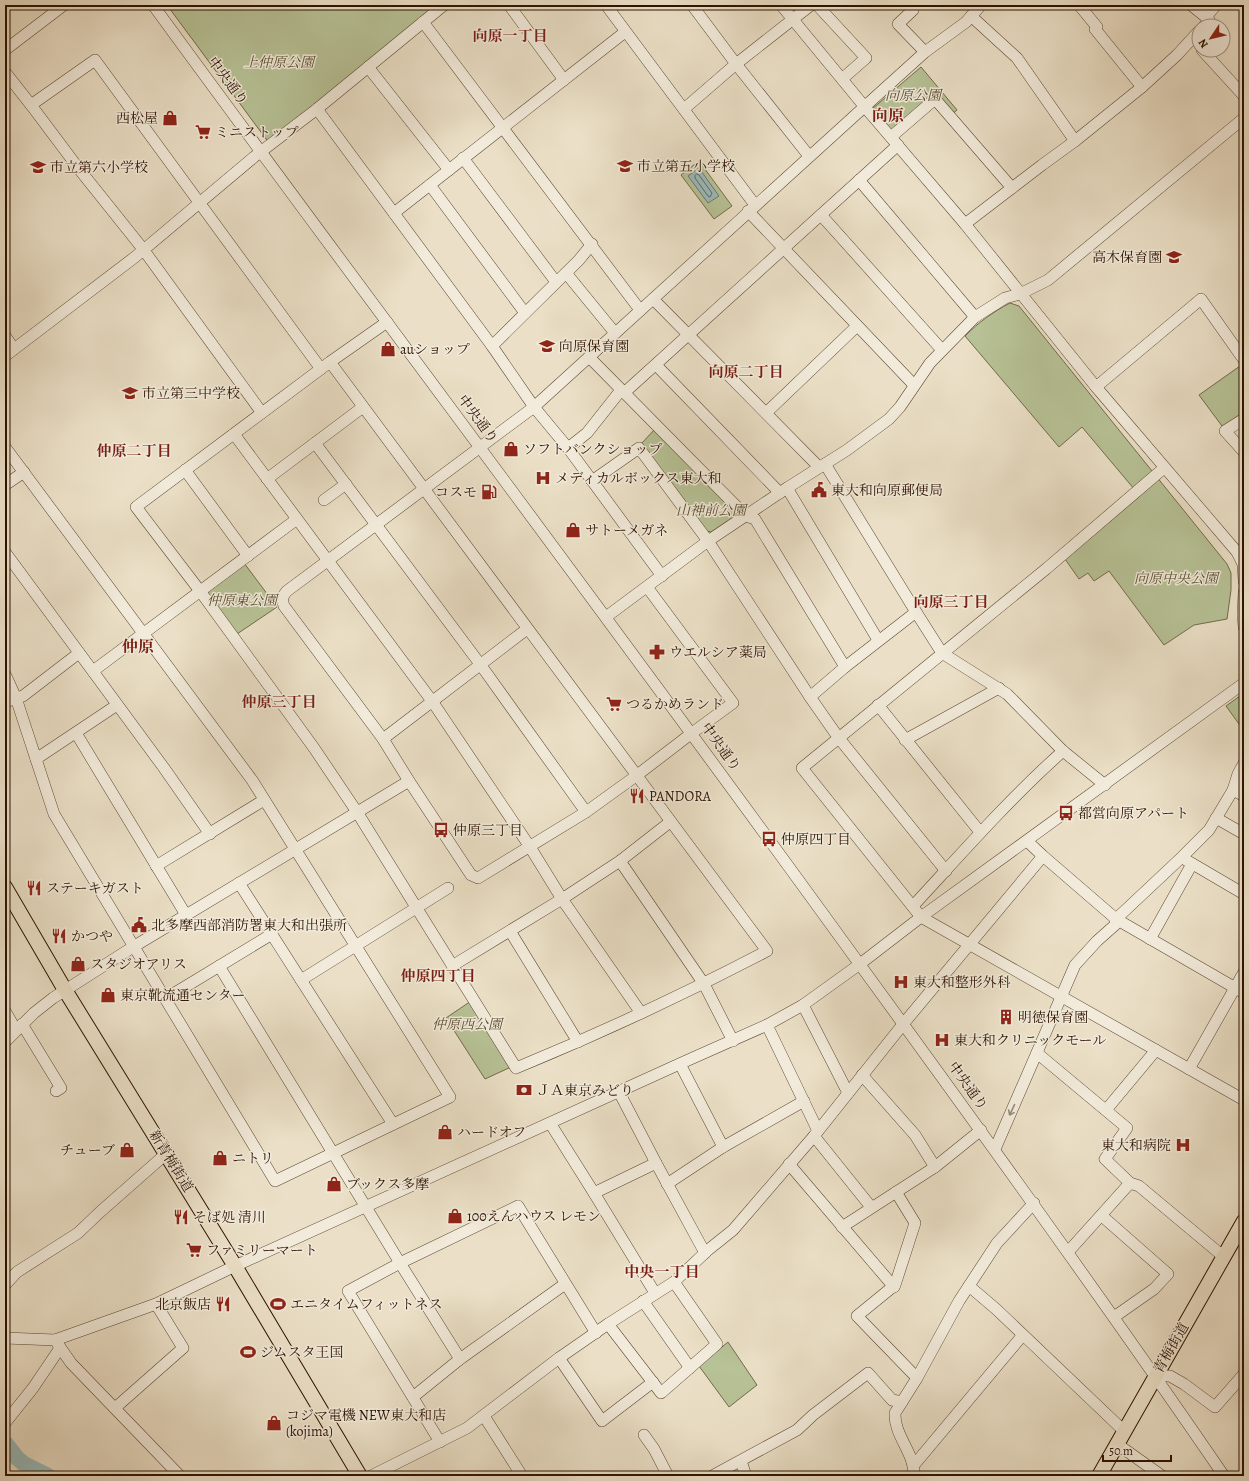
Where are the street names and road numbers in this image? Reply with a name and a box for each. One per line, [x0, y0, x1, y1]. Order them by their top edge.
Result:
street label: 中央通り [204, 53, 252, 109]
street label: 中央通り [454, 391, 502, 447]
street label: 中央通り [697, 719, 745, 775]
street label: 中央通り [944, 1058, 992, 1114]
street label: 新青梅街道 [144, 1126, 198, 1196]
street label: 青梅街道 [1149, 1319, 1193, 1377]

